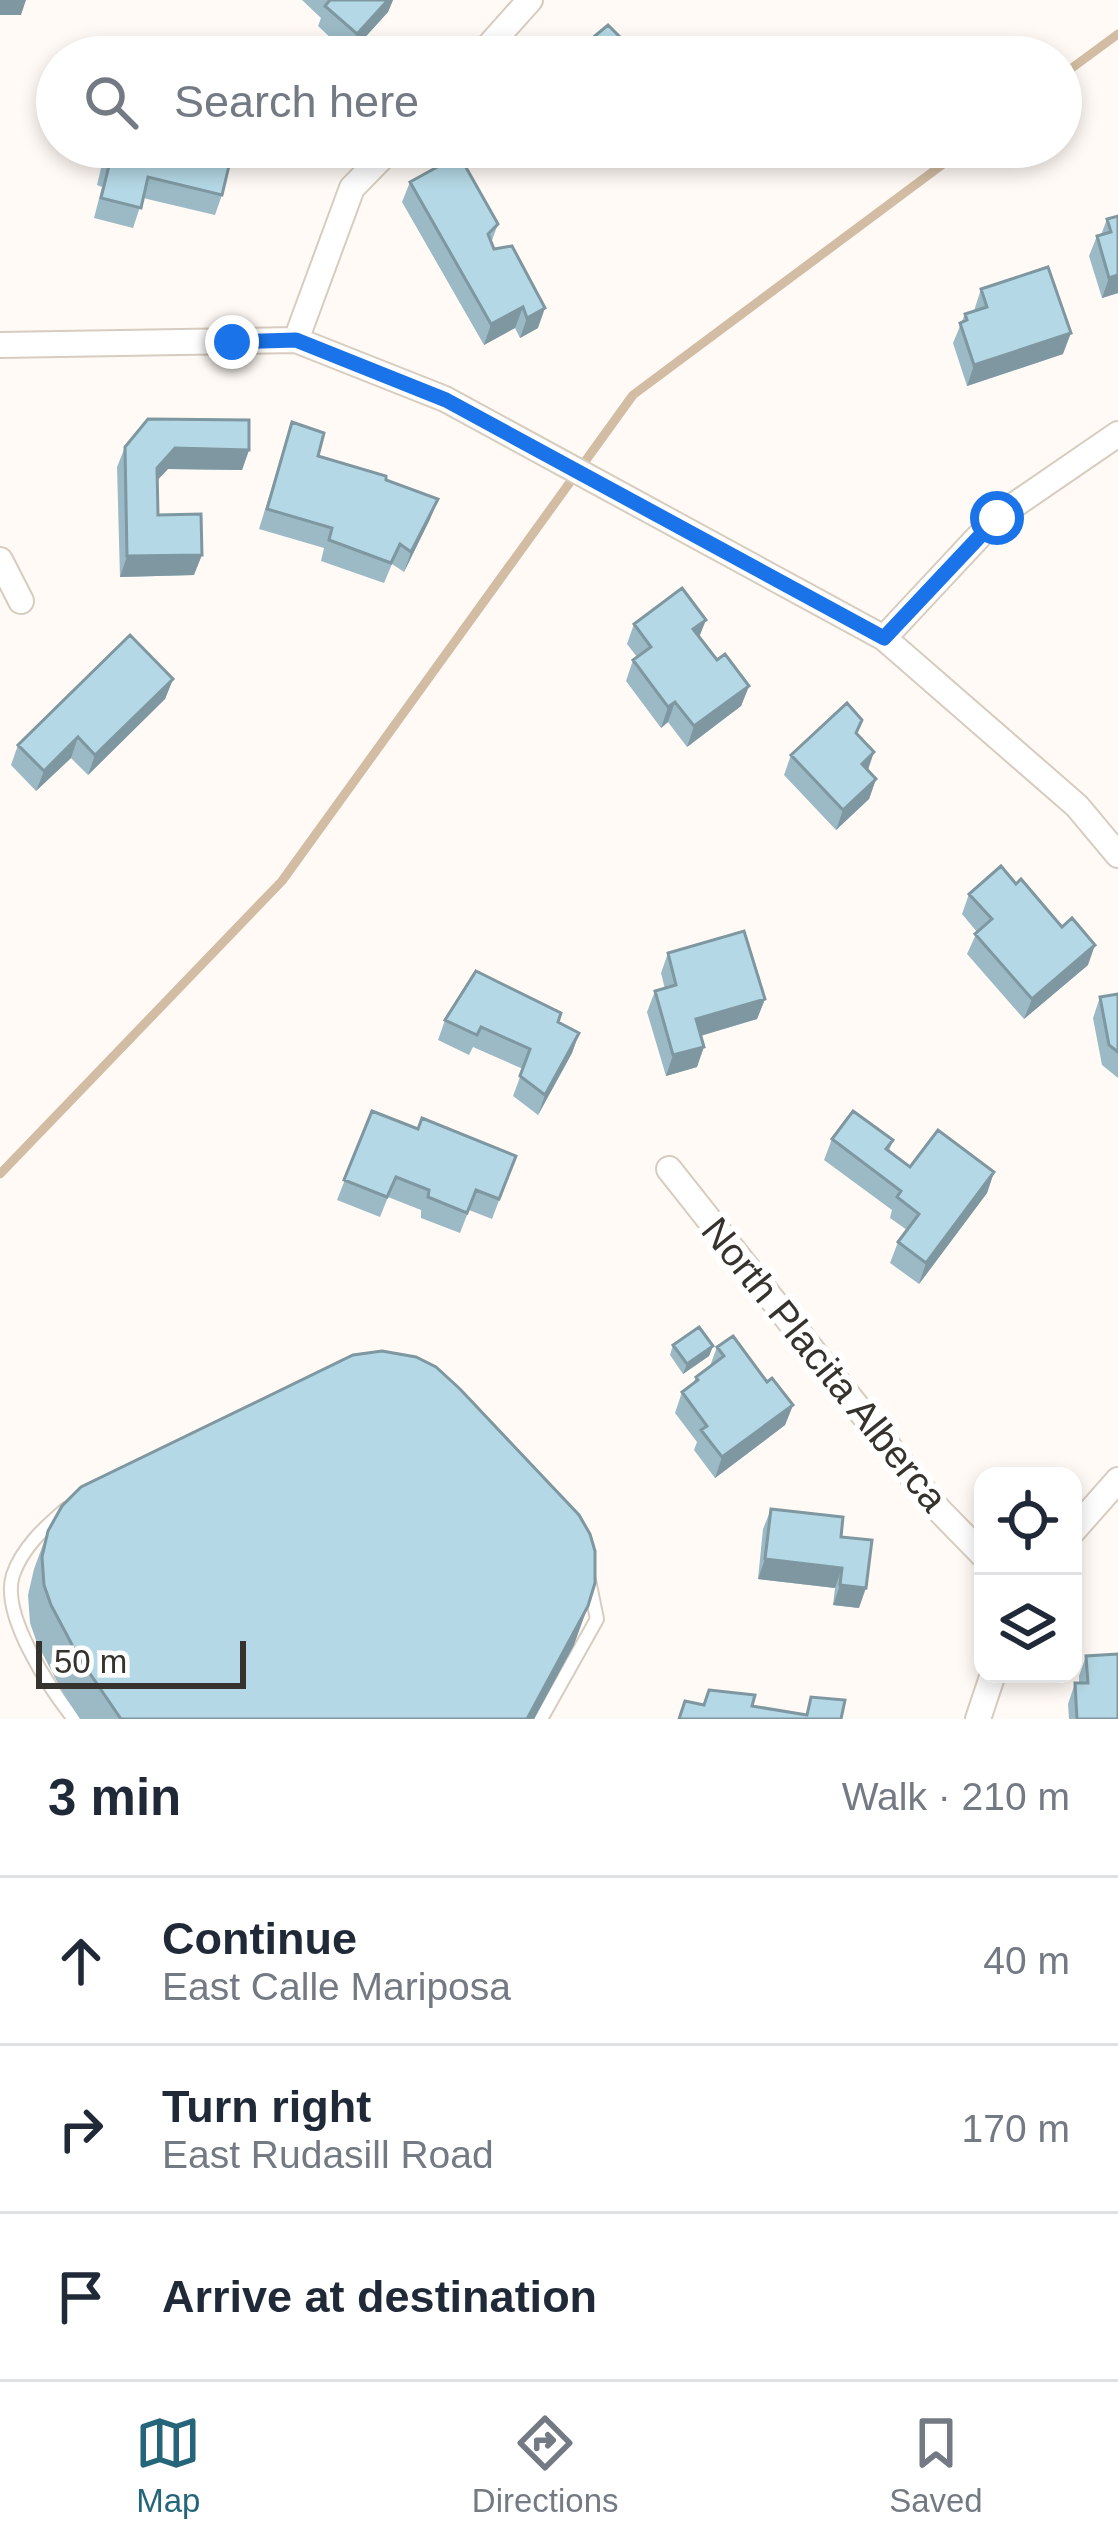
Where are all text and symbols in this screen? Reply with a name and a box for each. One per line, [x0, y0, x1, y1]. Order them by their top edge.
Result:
search box [36, 36, 1082, 168]
icon: search [78, 69, 144, 135]
text: Search here [174, 76, 419, 127]
route end [205, 315, 259, 369]
route start [970, 491, 1024, 545]
street label: North Placita Alberca [693, 1209, 956, 1520]
map controls [974, 1467, 1082, 1683]
button: locate [974, 1467, 1082, 1575]
button: layers [974, 1575, 1082, 1683]
scale bar [36, 1635, 246, 1688]
text: 50 m [54, 1643, 127, 1680]
text: 3 min [48, 1769, 181, 1826]
text: Walk · 210 m [842, 1775, 1070, 1818]
text: Continue [162, 1913, 357, 1964]
icon: ahead [48, 1928, 114, 1994]
text: 40 m [983, 1939, 1070, 1982]
text: East Calle Mariposa [162, 1965, 511, 2008]
text: Turn right [162, 2081, 371, 2132]
icon: right [48, 2096, 114, 2162]
text: 170 m [962, 2107, 1070, 2150]
text: East Rudasill Road [162, 2133, 494, 2176]
icon: arrive [48, 2264, 114, 2330]
text: Arrive at destination [162, 2271, 597, 2322]
tab: Map [135, 2410, 201, 2520]
tab: Directions [472, 2410, 619, 2520]
tab: Saved [889, 2410, 983, 2520]

